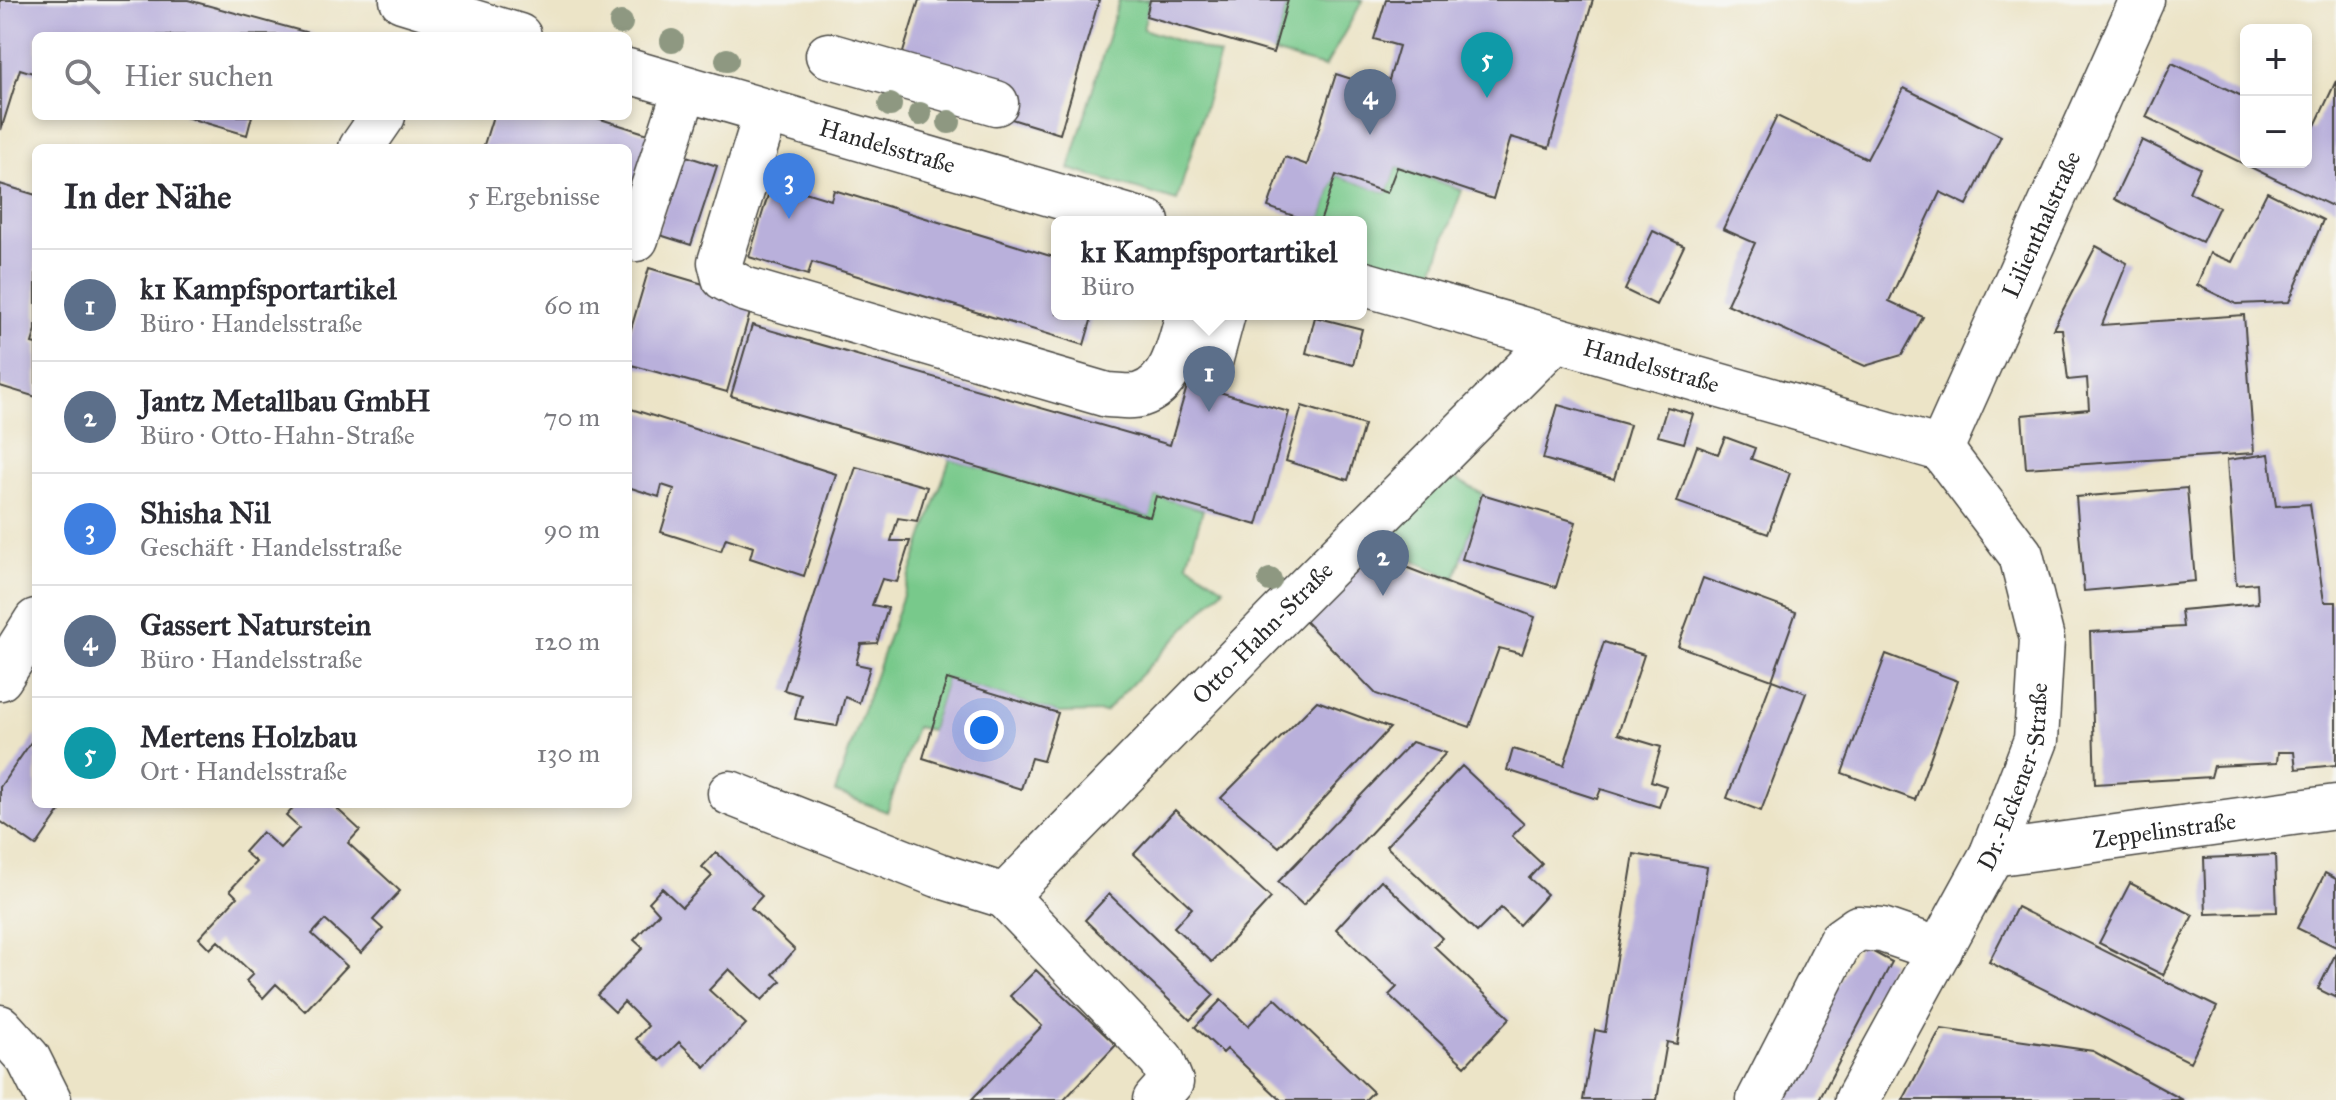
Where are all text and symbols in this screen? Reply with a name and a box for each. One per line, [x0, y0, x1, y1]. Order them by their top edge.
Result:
map controls [2240, 24, 2312, 168]
button: + [2240, 24, 2312, 96]
search box [32, 32, 632, 120]
pin: 5 [1461, 32, 1513, 98]
icon: search [60, 54, 104, 98]
text: Hier suchen [124, 58, 273, 94]
pin: 4 [1344, 69, 1396, 135]
button: − [2240, 96, 2312, 168]
street label: Handelsstraße [816, 112, 959, 180]
street label: Lilienthalstraße [1996, 146, 2087, 303]
pin: 3 [763, 153, 815, 219]
text: In der Nähe [64, 176, 231, 217]
text: 5 Ergebnisse [467, 180, 600, 212]
popup [1051, 216, 1367, 320]
text: k1 Kampfsportartikel [1081, 234, 1337, 270]
text: Büro [1081, 270, 1135, 302]
text: k1 Kampfsportartikel [140, 271, 397, 307]
text: 1 [85, 289, 95, 321]
text: 60 m [544, 289, 600, 321]
text: Büro · Handelsstraße [140, 307, 363, 339]
street label: Handelsstraße [1580, 332, 1723, 400]
pin: 1 [1183, 346, 1235, 412]
text: Jantz Metallbau GmbH [140, 383, 430, 419]
text: 2 [84, 401, 96, 433]
text: 70 m [544, 401, 600, 433]
text: Büro · Otto-Hahn-Straße [140, 419, 415, 451]
text: Shisha Nil [140, 495, 271, 531]
text: 3 [85, 513, 95, 545]
text: 90 m [543, 513, 600, 545]
pin: 2 [1357, 530, 1409, 596]
text: Geschäft · Handelsstraße [140, 531, 402, 563]
street label: Otto-Hahn-Straße [1186, 555, 1340, 711]
text: Gassert Naturstein [140, 607, 371, 643]
text: 4 [83, 625, 97, 657]
text: 120 m [534, 625, 600, 657]
text: Büro · Handelsstraße [140, 643, 363, 675]
street label: Dr.-Eckener-Straße [1971, 682, 2054, 876]
your location [964, 710, 1004, 750]
text: Mertens Holzbau [140, 719, 357, 755]
text: 5 [84, 737, 96, 769]
text: 130 m [537, 737, 600, 769]
text: Ort · Handelsstraße [140, 755, 347, 787]
street label: Zeppelinstraße [2091, 806, 2238, 855]

